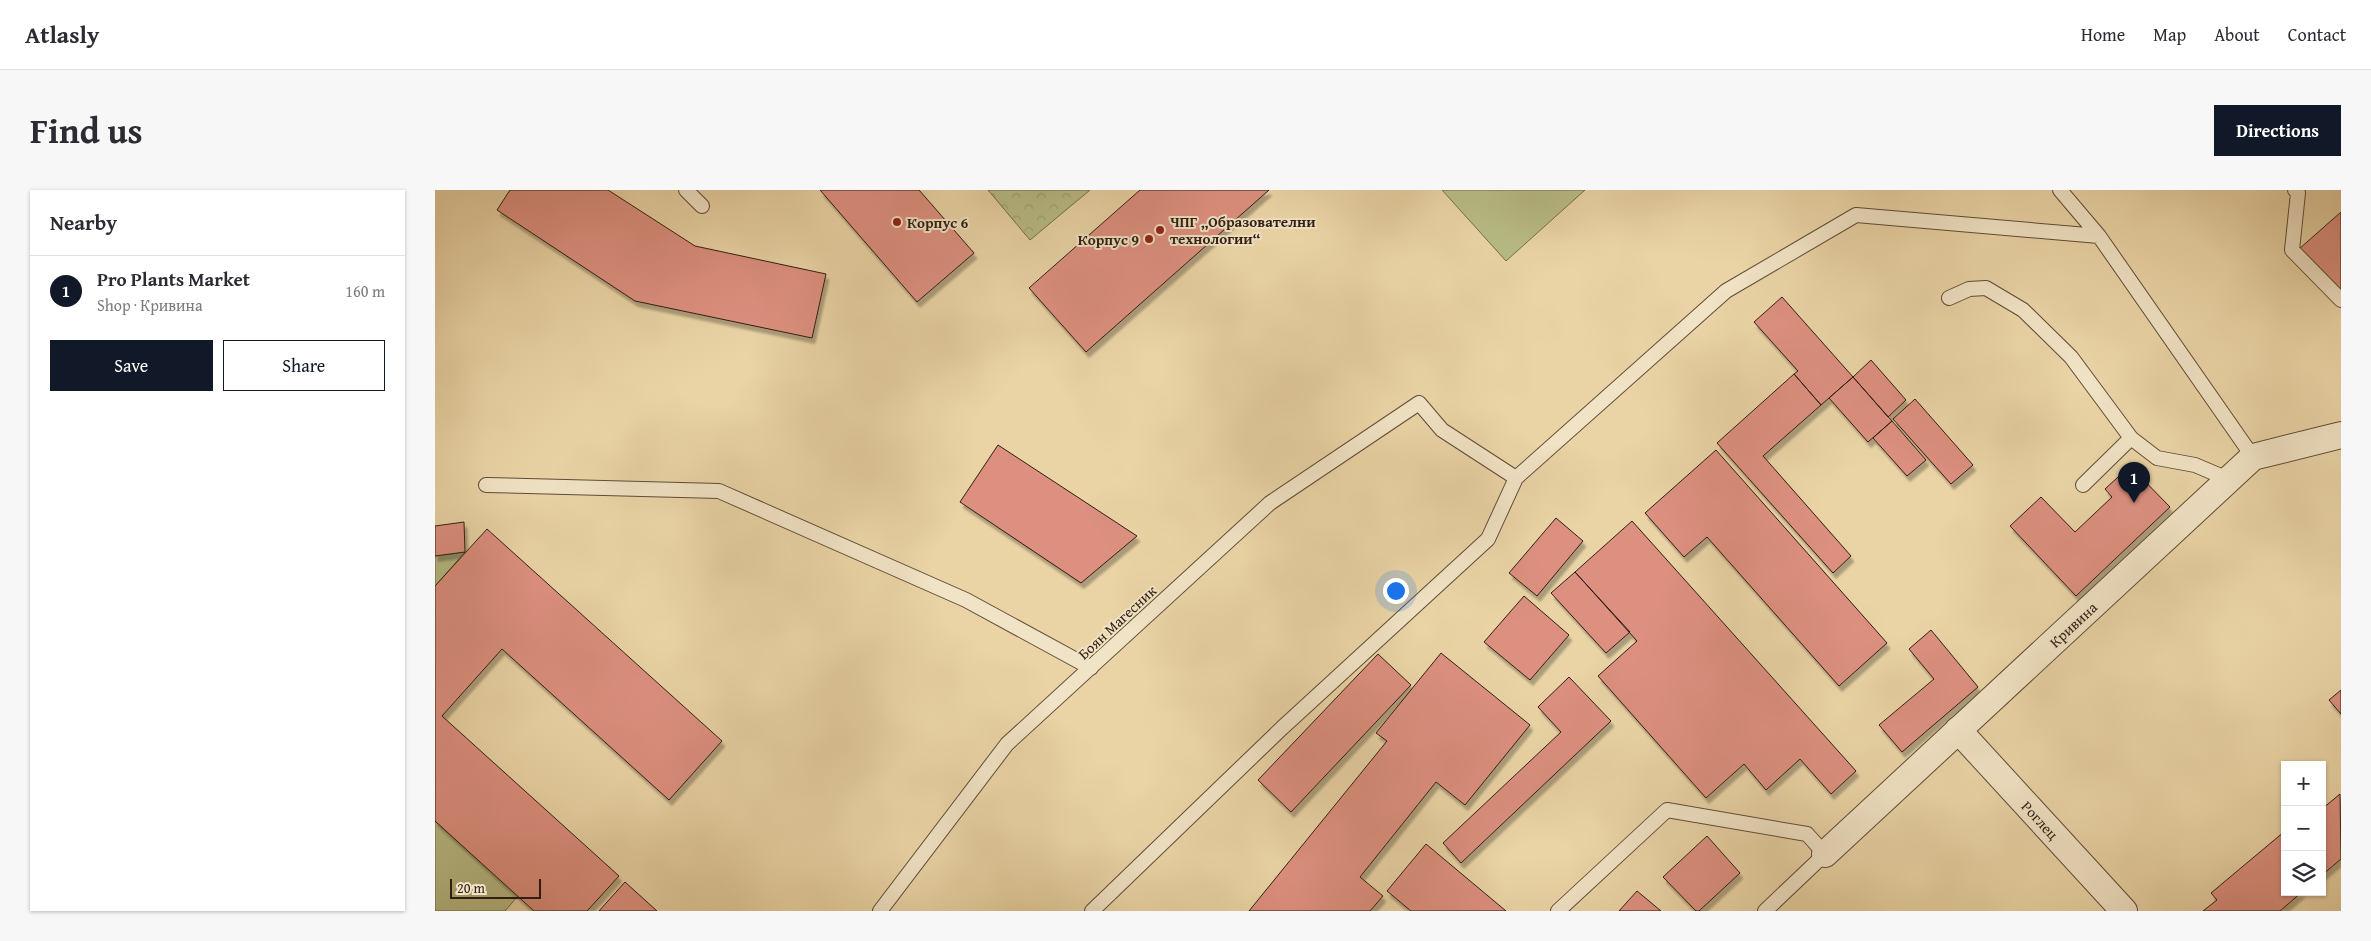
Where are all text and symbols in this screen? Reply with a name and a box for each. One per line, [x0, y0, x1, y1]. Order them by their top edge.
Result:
text: Atlasly [25, 17, 99, 52]
text: Home [2081, 21, 2125, 48]
text: Map [2153, 21, 2186, 48]
text: About [2214, 21, 2260, 48]
text: Contact [2288, 21, 2346, 48]
text: Find us [30, 105, 143, 156]
button: Directions [2214, 105, 2341, 156]
text: Nearby [50, 207, 117, 238]
place label: ЧПГ „Образователни технологии“ [1170, 211, 1316, 249]
place label: Корпус 6 [907, 212, 969, 233]
marker: Корпус 6 [891, 216, 903, 228]
marker: ЧПГ „Образователни технологии“ [1154, 224, 1166, 236]
place label: Корпус 9 [1078, 229, 1139, 250]
marker: Корпус 9 [1143, 233, 1155, 245]
text: Pro Plants Market [97, 265, 250, 293]
text: 1 [62, 279, 70, 303]
text: 160 m [345, 279, 385, 303]
text: Shop · Кривина [97, 293, 203, 317]
button: Save [50, 340, 213, 391]
button: Share [223, 340, 385, 391]
pin: 1 [2118, 462, 2150, 503]
your location [1383, 578, 1409, 604]
street label: Боян Магесник [1073, 580, 1161, 664]
street label: Кривина [2044, 596, 2102, 652]
map controls [2281, 761, 2326, 896]
button: + [2281, 761, 2326, 806]
street label: Роглец [2017, 796, 2064, 844]
button: − [2281, 806, 2326, 851]
button: layers [2281, 851, 2326, 896]
scale bar [450, 876, 541, 899]
text: 20 m [457, 878, 485, 898]

